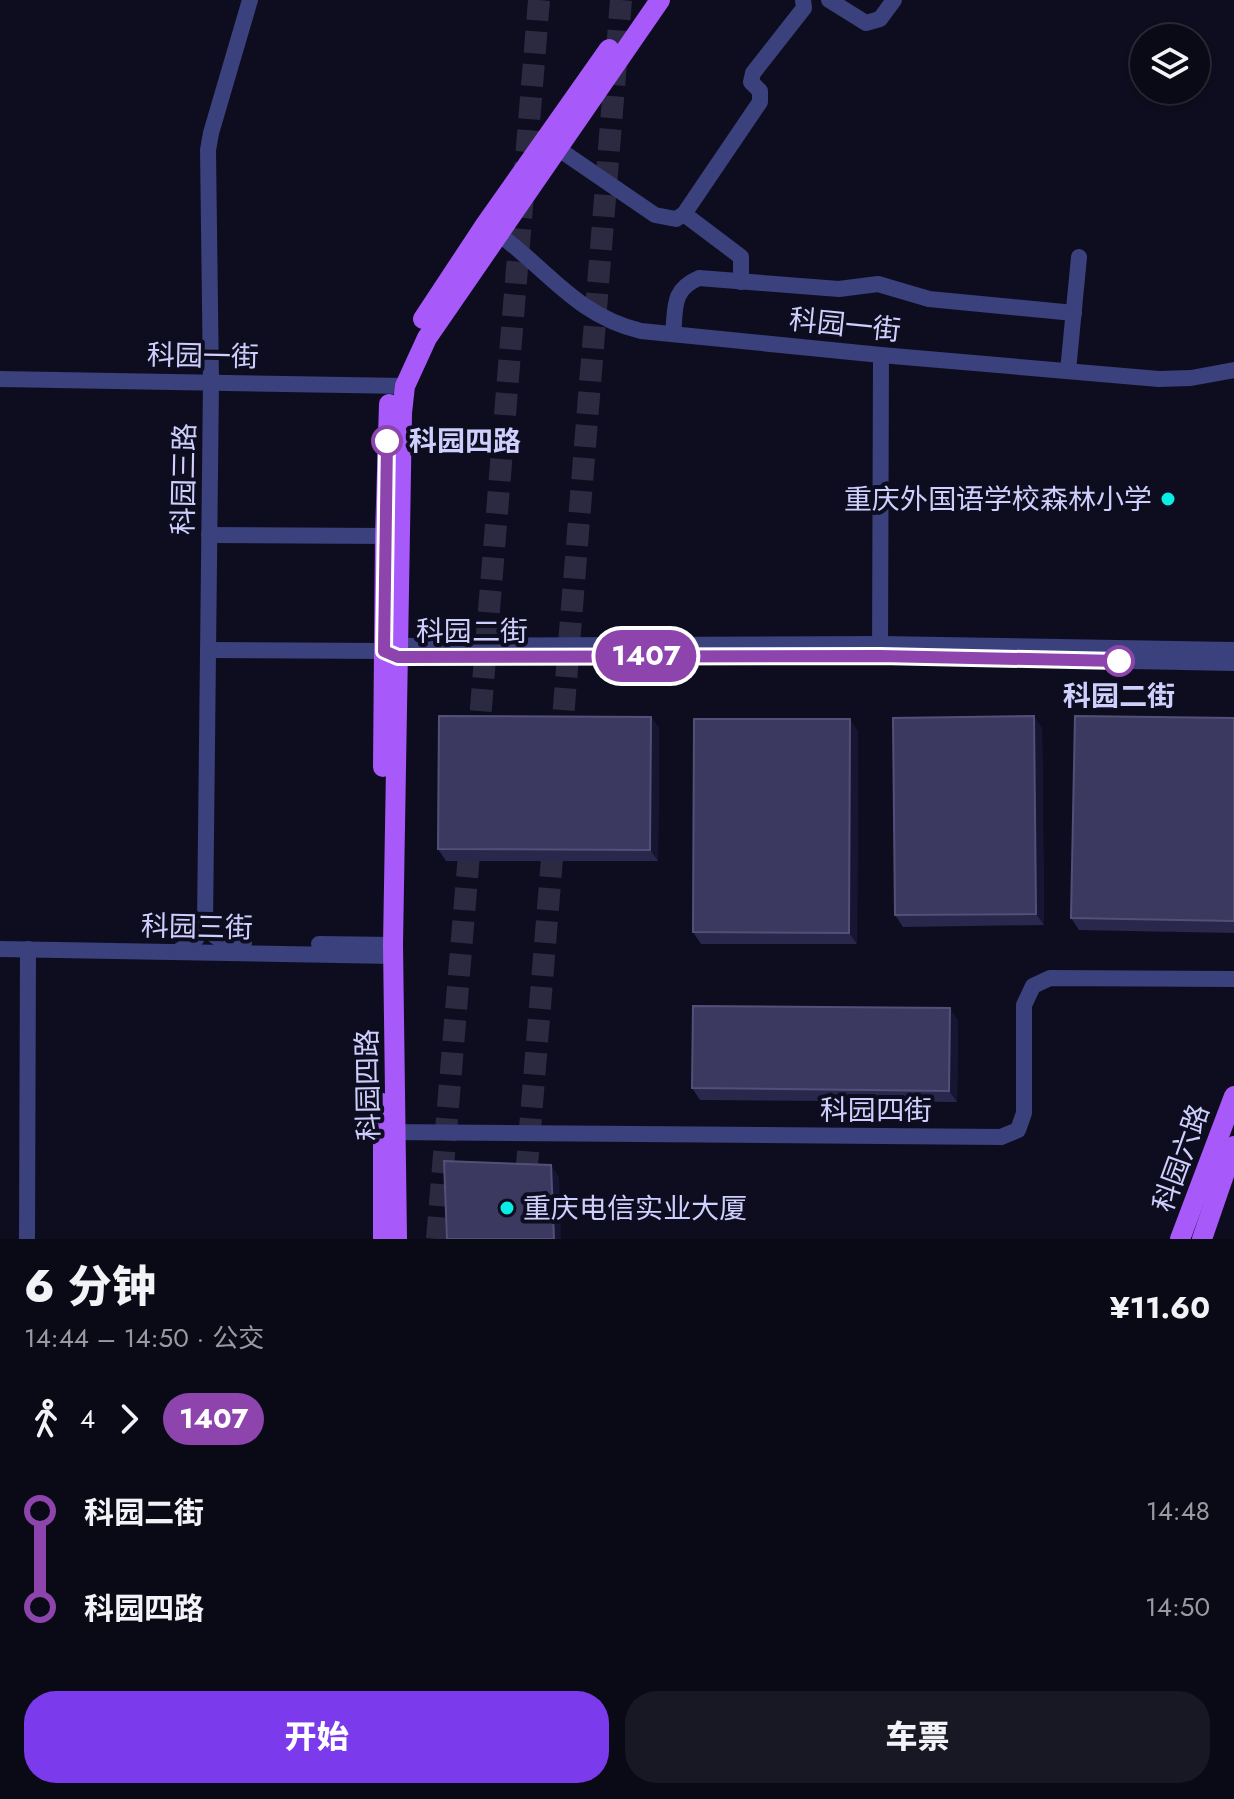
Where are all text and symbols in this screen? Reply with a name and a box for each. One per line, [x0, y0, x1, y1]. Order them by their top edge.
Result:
map controls [1130, 24, 1210, 104]
button: layers [1130, 24, 1210, 104]
street label: 科园一街 [787, 299, 903, 351]
street label: 科园一街 [147, 335, 259, 377]
place label: 科园四路 [409, 421, 521, 462]
street label: 科园三路 [163, 423, 205, 535]
marker: 科园四路 [372, 426, 402, 456]
place label: 重庆外国语学校森林小学 [844, 479, 1152, 520]
marker: 重庆外国语学校森林小学 [1159, 490, 1177, 508]
street label: 科园二街 [416, 611, 528, 652]
line badge: 1407 [590, 630, 702, 682]
text: 1407 [611, 635, 681, 676]
marker: 科园二街 [1104, 646, 1134, 676]
place label: 科园二街 [1063, 676, 1175, 717]
street label: 科园三街 [141, 906, 253, 948]
street label: 科园四路 [347, 1029, 389, 1141]
street label: 科园四街 [820, 1090, 932, 1131]
street label: 科园六路 [1143, 1098, 1219, 1218]
place label: 重庆电信实业大厦 [523, 1188, 747, 1229]
marker: 重庆电信实业大厦 [498, 1199, 516, 1217]
text: 6 分钟 [24, 1255, 156, 1319]
text: ¥11.60 [1110, 1286, 1210, 1329]
text: 14:44 – 14:50 · 公交 [24, 1319, 264, 1357]
icon: walk [24, 1397, 68, 1441]
icon: forward [107, 1397, 151, 1441]
text: 1407 [179, 1398, 248, 1439]
text: 4 [80, 1400, 95, 1438]
text: 科园二街 [84, 1491, 204, 1534]
text: 14:48 [1146, 1492, 1210, 1530]
text: 科园四路 [84, 1587, 204, 1630]
text: 14:50 [1145, 1588, 1210, 1626]
button: 开始 [24, 1691, 609, 1783]
button: 车票 [625, 1691, 1210, 1783]

